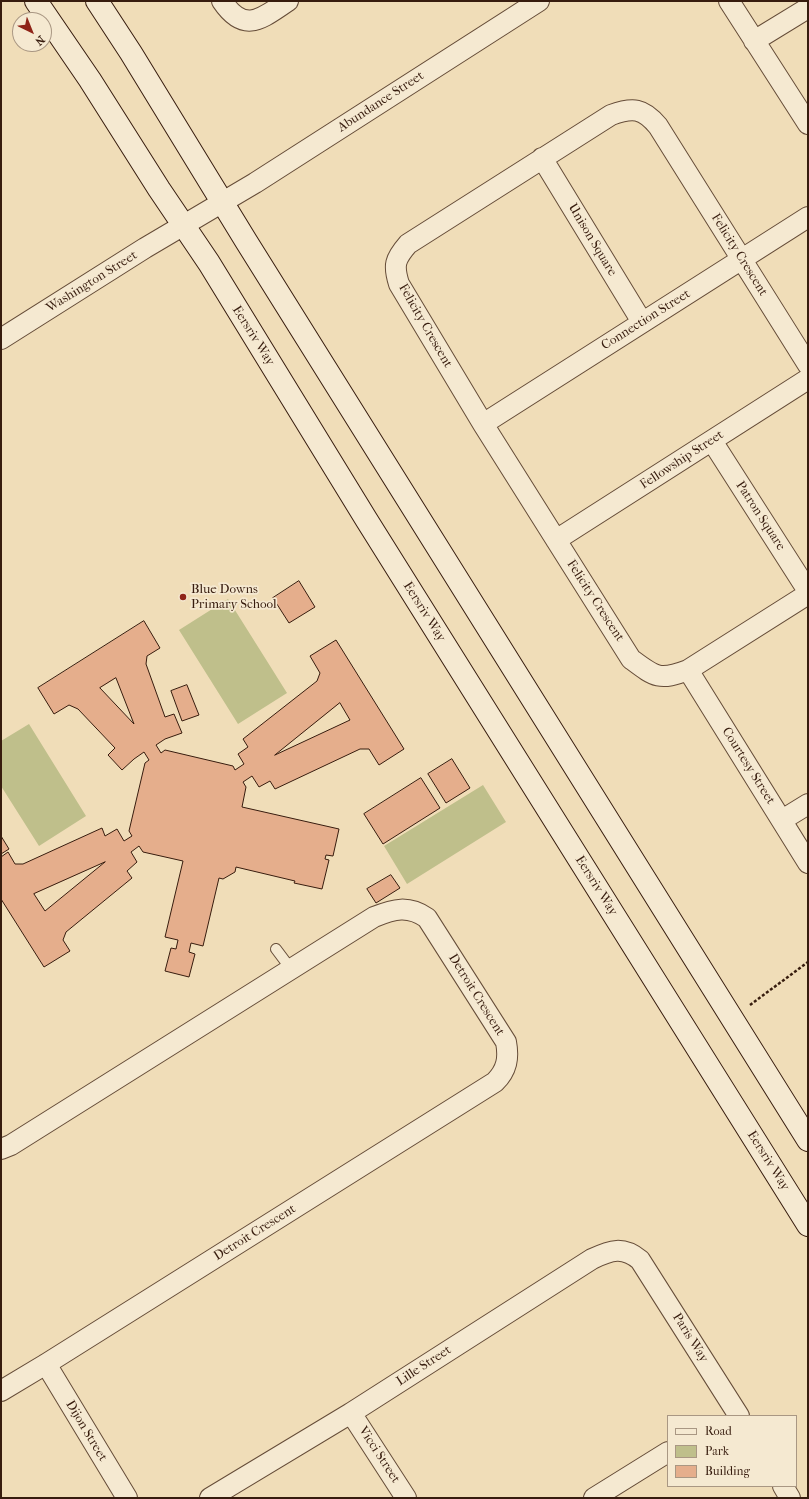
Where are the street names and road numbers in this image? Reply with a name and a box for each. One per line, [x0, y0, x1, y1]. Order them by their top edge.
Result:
street label: Abundance Street [335, 68, 427, 136]
street label: Unison Square [564, 201, 620, 279]
street label: Felicity Crescent [707, 211, 771, 299]
street label: Washington Street [44, 248, 140, 316]
street label: Felicity Crescent [395, 281, 455, 371]
street label: Connection Street [599, 286, 693, 354]
street label: Eersriv Way [228, 303, 278, 369]
street label: Fellowship Street [637, 427, 727, 493]
street label: Patron Square [732, 478, 788, 554]
street label: Felicity Crescent [563, 557, 627, 645]
street label: Eersriv Way [399, 579, 449, 645]
street label: Courtesy Street [718, 725, 778, 807]
street label: Eersriv Way [571, 853, 621, 919]
street label: Detroit Crescent [445, 951, 507, 1039]
street label: Eersriv Way [743, 1128, 793, 1194]
street label: Detroit Crescent [211, 1202, 299, 1264]
street label: Paris Way [669, 1310, 711, 1366]
street label: Lille Street [394, 1342, 454, 1390]
street label: Dijon Street [62, 1398, 110, 1464]
street label: Vicci Street [355, 1424, 403, 1486]

